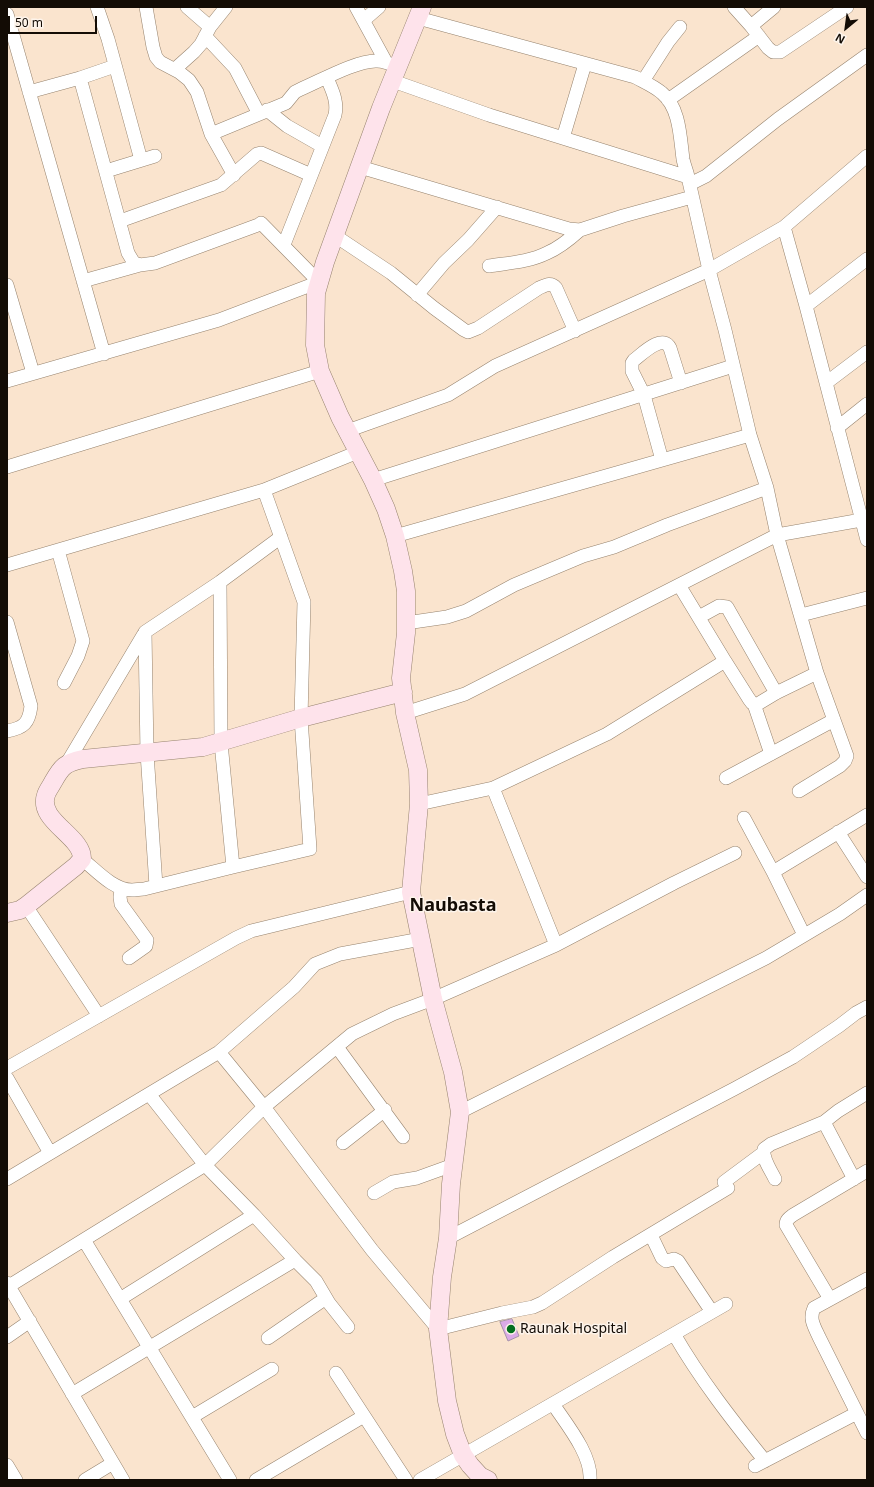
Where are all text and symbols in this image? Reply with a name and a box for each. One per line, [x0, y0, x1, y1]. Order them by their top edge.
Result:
scale bar [10, 8, 99, 34]
north arrow [826, 8, 866, 48]
text: 50 m [15, 14, 43, 31]
text: N [832, 30, 847, 48]
district label: Naubasta [410, 895, 496, 917]
place label: Raunak Hospital [520, 1321, 627, 1337]
marker: Raunak Hospital [505, 1323, 517, 1335]

